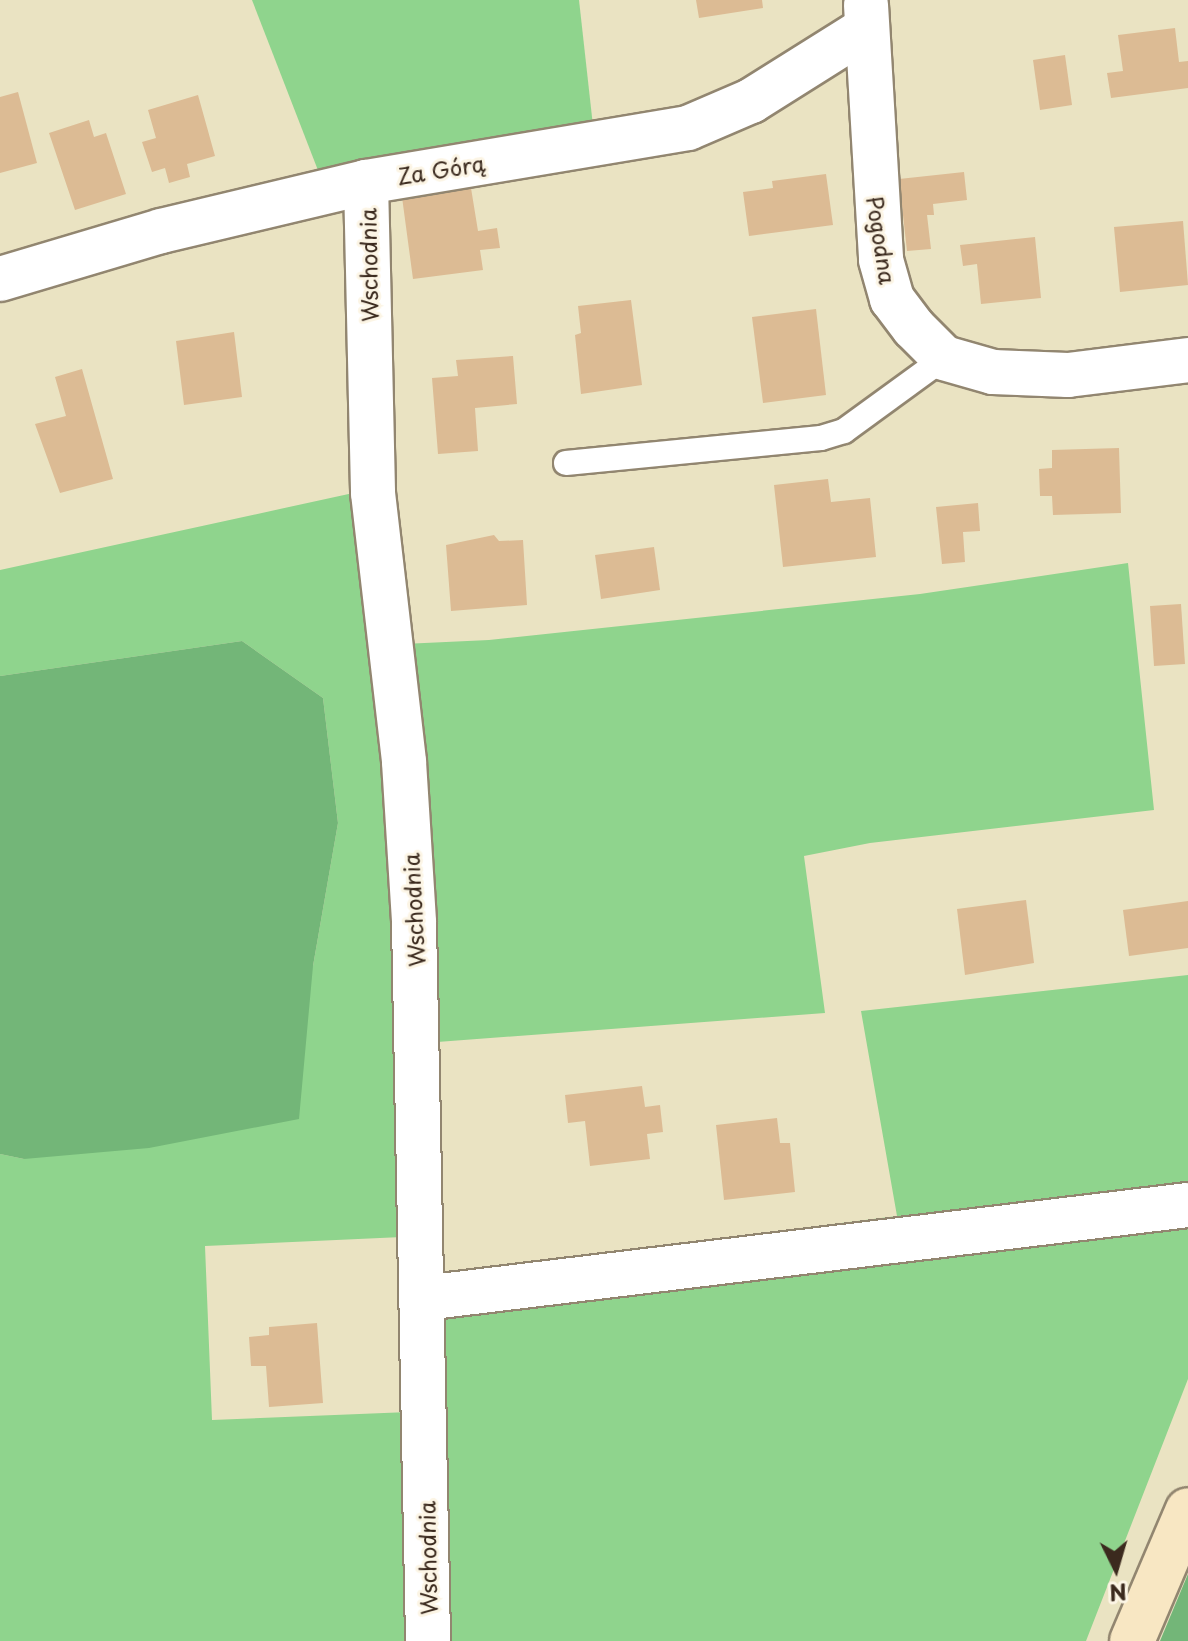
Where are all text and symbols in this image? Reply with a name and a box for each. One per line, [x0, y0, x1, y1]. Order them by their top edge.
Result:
street label: Za Górą [395, 149, 487, 189]
street label: Pogodna [862, 194, 902, 286]
street label: Wschodnia [354, 208, 382, 322]
street label: Wschodnia [397, 852, 429, 968]
street label: Wschodnia [413, 1501, 441, 1615]
north arrow [1076, 1529, 1156, 1609]
text: N [1108, 1576, 1128, 1611]

